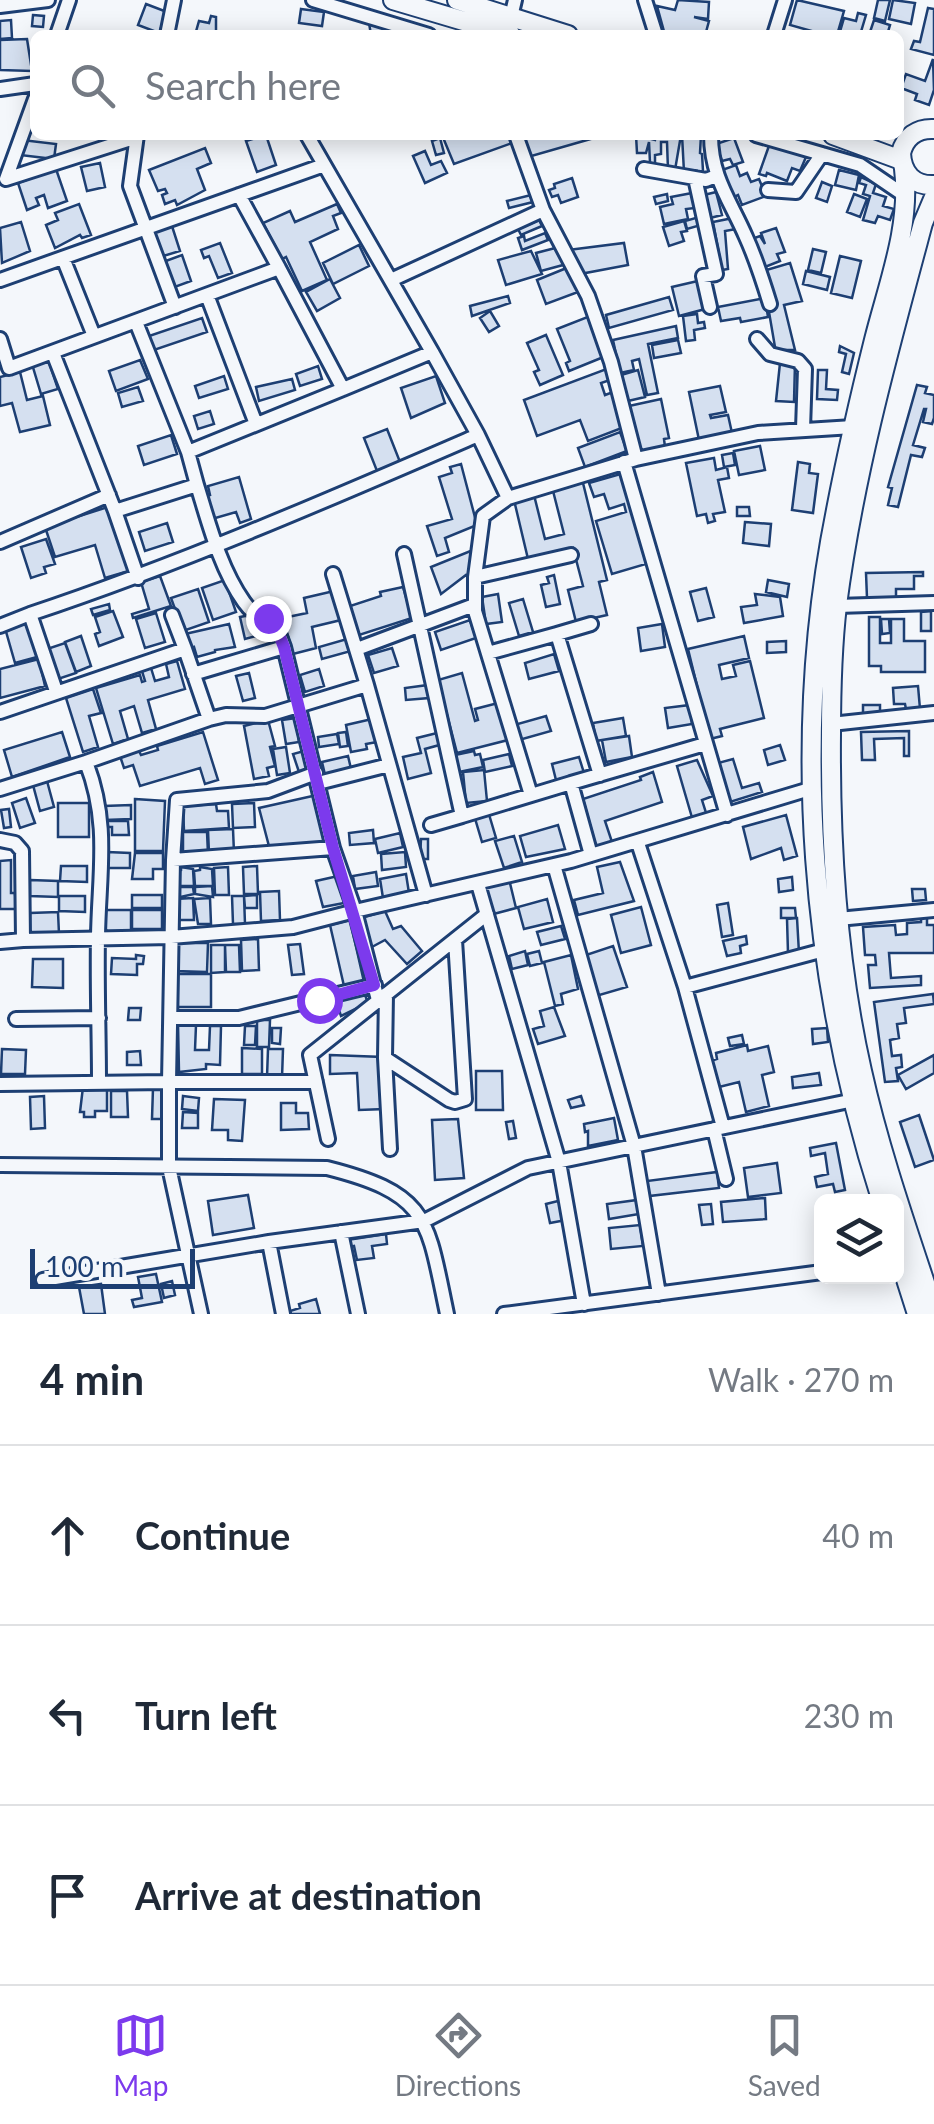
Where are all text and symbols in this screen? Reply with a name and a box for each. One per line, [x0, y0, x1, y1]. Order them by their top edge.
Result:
search box [30, 30, 904, 140]
icon: search [65, 58, 120, 113]
text: Search here [145, 62, 341, 108]
route end [246, 596, 292, 642]
route start [297, 978, 343, 1024]
map controls [814, 1194, 904, 1284]
button: layers [814, 1194, 904, 1284]
scale bar [30, 1244, 195, 1288]
text: 100 m [45, 1249, 124, 1283]
text: 4 min [40, 1354, 144, 1404]
text: Walk · 270 m [708, 1360, 894, 1399]
icon: ahead [40, 1508, 95, 1563]
text: Continue [135, 1512, 290, 1558]
text: 40 m [822, 1516, 894, 1555]
icon: left [40, 1688, 95, 1743]
text: Turn left [135, 1692, 277, 1738]
text: 230 m [804, 1696, 894, 1735]
icon: arrive [40, 1868, 95, 1923]
text: Arrive at destination [135, 1872, 482, 1918]
tab: Map [113, 2008, 168, 2102]
tab: Directions [395, 2008, 521, 2102]
tab: Saved [748, 2008, 821, 2102]

